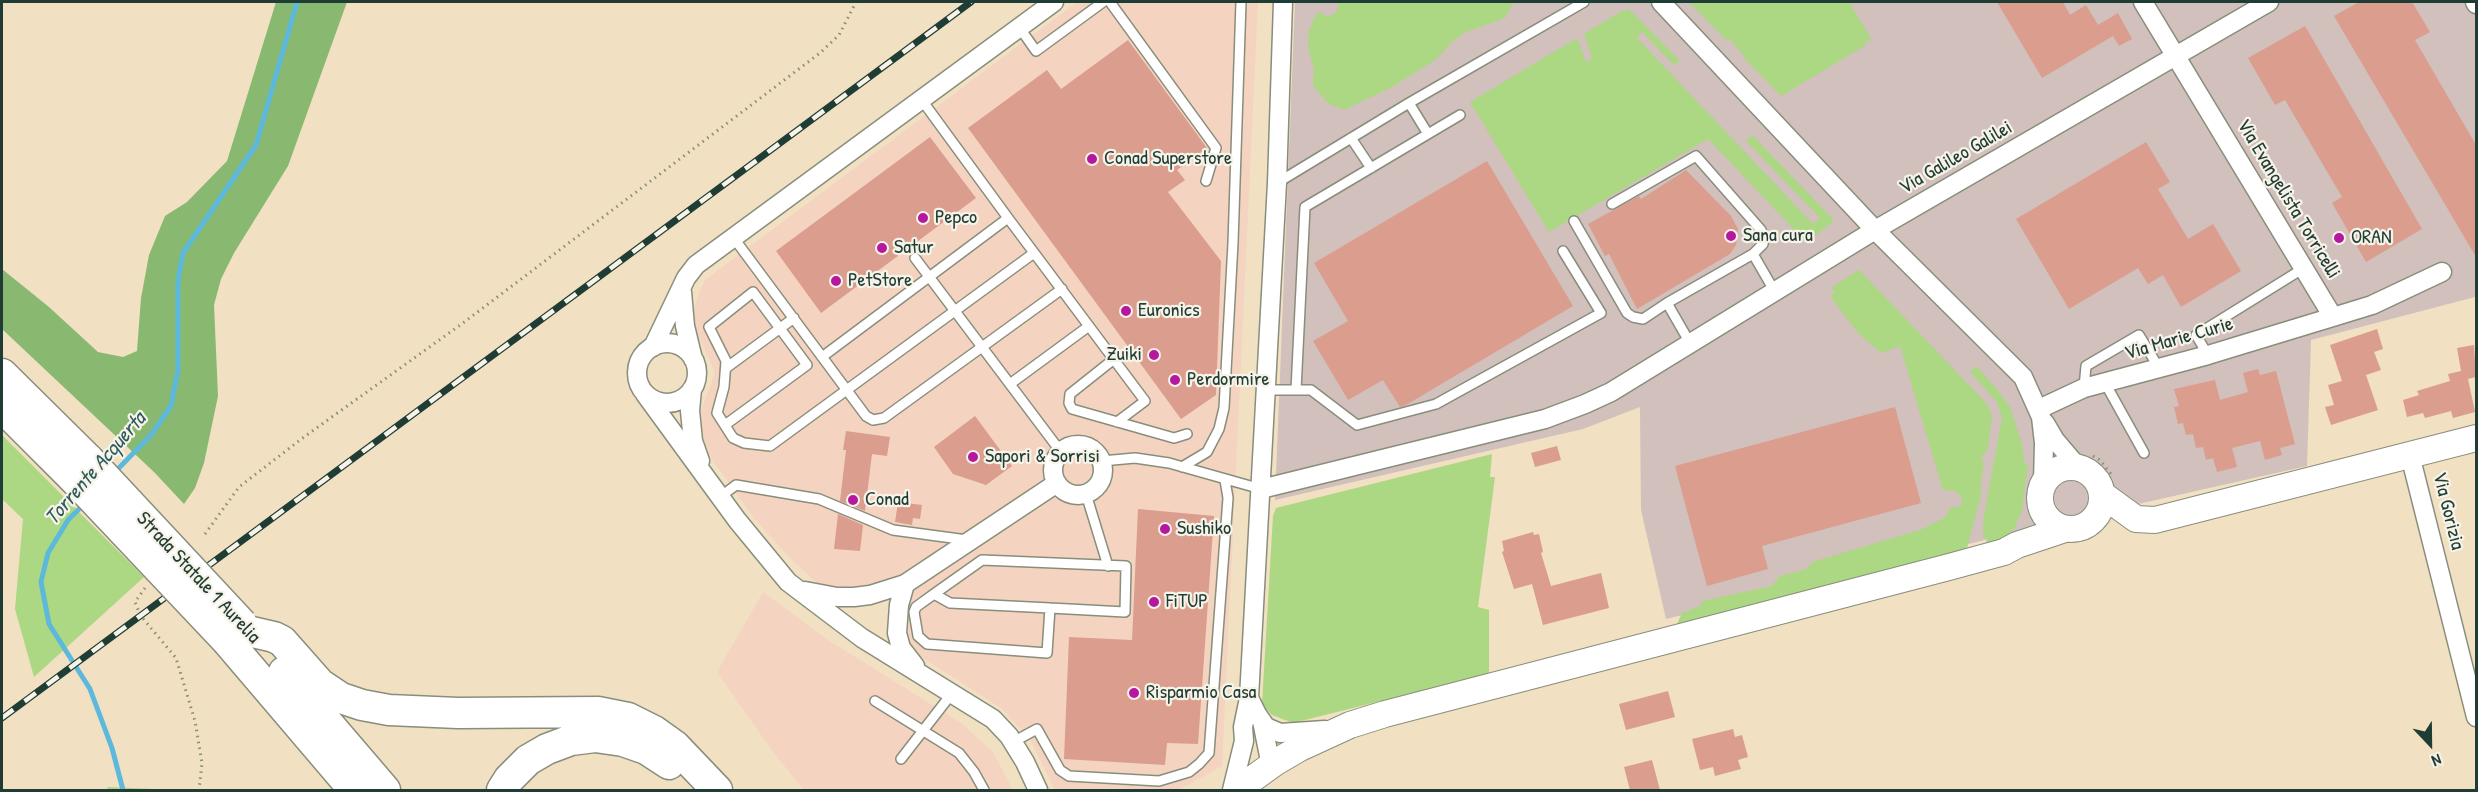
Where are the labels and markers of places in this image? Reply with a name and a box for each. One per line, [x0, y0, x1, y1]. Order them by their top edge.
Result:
place label: Conad Superstore [1104, 147, 1232, 171]
marker: Conad Superstore [1085, 152, 1099, 166]
place label: Pepco [935, 206, 977, 230]
marker: Pepco [916, 211, 930, 225]
place label: Sana cura [1743, 224, 1813, 248]
place label: ORAN [2351, 226, 2392, 250]
marker: Sana cura [1724, 229, 1738, 243]
marker: ORAN [2332, 231, 2346, 245]
place label: Satur [894, 236, 934, 260]
marker: Satur [875, 241, 889, 255]
place label: PetStore [848, 269, 912, 293]
marker: PetStore [829, 274, 843, 288]
place label: Euronics [1138, 299, 1200, 323]
marker: Euronics [1119, 304, 1133, 318]
place label: Zuiki [1107, 343, 1142, 367]
marker: Zuiki [1147, 348, 1161, 362]
place label: Perdormire [1187, 368, 1270, 392]
marker: Perdormire [1168, 373, 1182, 387]
place label: Sapori & Sorrisi [985, 445, 1100, 469]
marker: Sapori & Sorrisi [966, 450, 980, 464]
place label: Conad [865, 488, 909, 512]
marker: Conad [846, 493, 860, 507]
place label: Sushiko [1177, 517, 1231, 541]
marker: Sushiko [1158, 522, 1172, 536]
place label: FiTUP [1166, 590, 1208, 614]
marker: FiTUP [1147, 595, 1161, 609]
place label: Risparmio Casa [1146, 681, 1256, 705]
marker: Risparmio Casa [1127, 686, 1141, 700]

